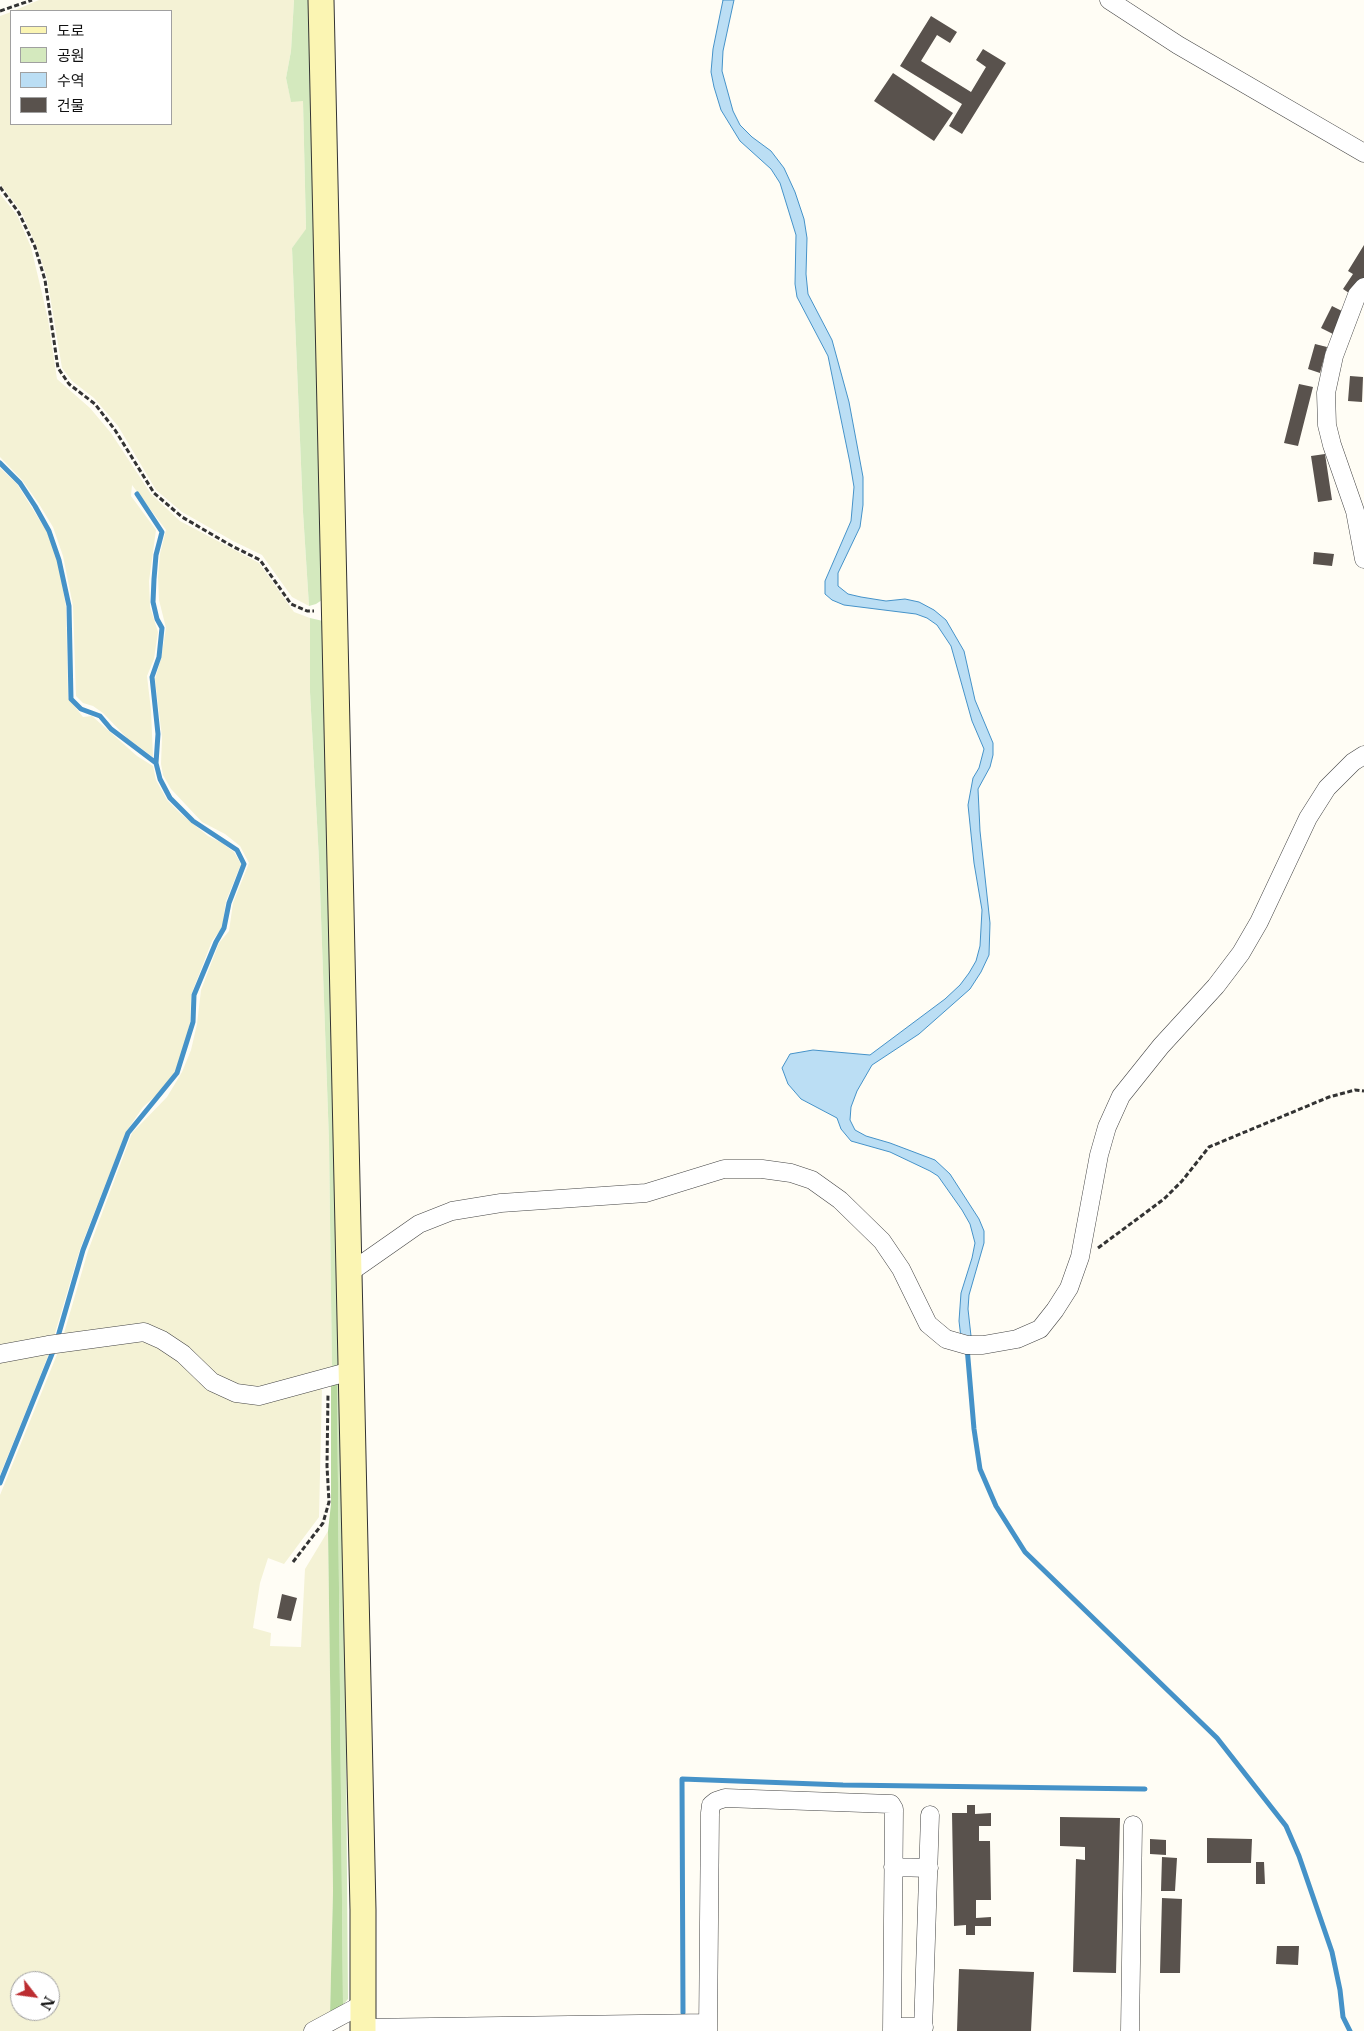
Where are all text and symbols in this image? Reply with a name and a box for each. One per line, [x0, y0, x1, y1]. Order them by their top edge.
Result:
legend [10, 10, 172, 125]
text: 도로 [57, 21, 85, 40]
text: 공원 [57, 46, 85, 65]
text: 수역 [57, 71, 85, 90]
text: 건물 [57, 96, 85, 115]
north arrow [10, 1971, 60, 2021]
text: N [36, 1993, 58, 2013]

